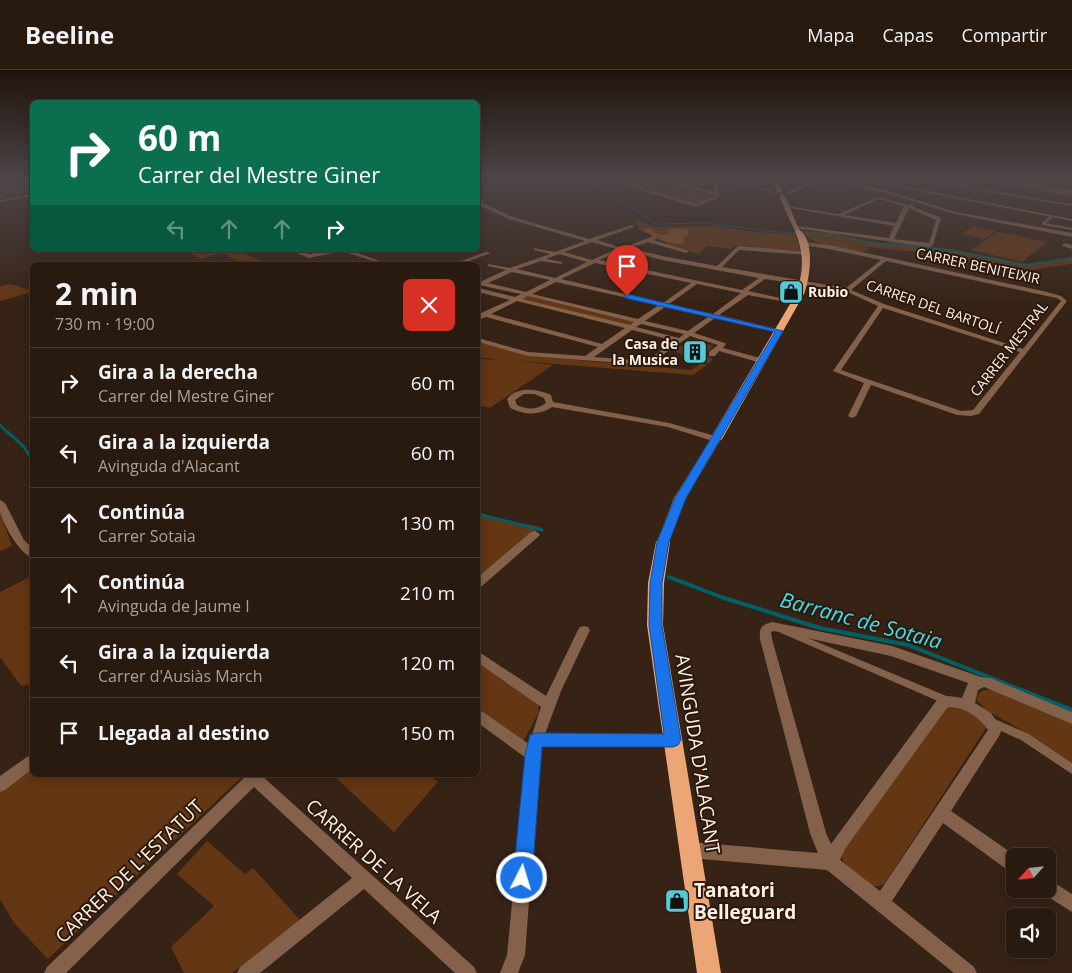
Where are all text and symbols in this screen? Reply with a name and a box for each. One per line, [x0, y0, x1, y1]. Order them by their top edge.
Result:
text: Beeline [25, 18, 114, 51]
text: Mapa [807, 23, 855, 47]
text: Capas [883, 23, 933, 47]
text: Compartir [961, 23, 1047, 47]
text: 60 m [138, 114, 221, 161]
icon: right [55, 120, 120, 185]
text: Carrer del Mestre Giner [138, 159, 380, 189]
icon: left [162, 215, 190, 243]
icon: ahead [215, 215, 243, 243]
icon: ahead [268, 215, 296, 243]
icon: right [321, 215, 349, 243]
street label: CARRER BENITEIXIR [914, 243, 1042, 288]
pin [606, 245, 648, 296]
icon: arrive [613, 252, 641, 280]
text: 2 min [55, 273, 138, 314]
street label: CARRER DEL BARTOLÍ [864, 275, 1003, 338]
button: close [403, 279, 455, 331]
shop icon: Rubio [778, 279, 804, 305]
place label: Rubio [808, 282, 849, 301]
street label: CARRER MESTRAL [966, 297, 1052, 400]
text: 730 m · 19:00 [55, 313, 155, 335]
place label: Casa de la Musica [612, 334, 678, 369]
building icon: Casa de la Musica [682, 339, 708, 365]
text: Gira a la derecha [98, 359, 258, 385]
icon: right [55, 369, 83, 397]
text: 60 m [411, 370, 455, 396]
text: Carrer del Mestre Giner [98, 385, 274, 407]
text: Gira a la izquierda [98, 429, 270, 455]
icon: left [55, 439, 83, 467]
text: 60 m [411, 440, 455, 466]
text: Avinguda d'Alacant [98, 455, 240, 477]
text: Continúa [98, 499, 185, 525]
icon: ahead [55, 509, 83, 537]
text: 130 m [400, 510, 455, 536]
text: Carrer Sotaia [98, 525, 196, 547]
text: Continúa [98, 569, 185, 595]
icon: ahead [55, 579, 83, 607]
text: 210 m [400, 580, 455, 606]
water label: Barranc de Sotaia [777, 585, 945, 655]
text: Avinguda de Jaume I [98, 595, 250, 617]
text: Gira a la izquierda [98, 639, 270, 665]
icon: left [55, 649, 83, 677]
text: 120 m [400, 650, 455, 676]
street label: AVINGUDA D'ALACANT [669, 652, 727, 856]
text: Carrer d'Ausiàs March [98, 665, 263, 687]
icon: arrive [55, 719, 83, 747]
text: Llegada al destino [98, 720, 270, 746]
text: 150 m [400, 720, 455, 746]
street label: CARRER DE L'ESTATUT [49, 793, 209, 949]
street label: CARRER DE LA VELA [300, 793, 448, 929]
north arrow [1006, 848, 1056, 898]
map controls [1006, 848, 1056, 958]
position arrow [495, 851, 547, 903]
place label: Tanatori Belleguard [694, 877, 796, 925]
shop icon: Tanatori Belleguard [664, 888, 690, 914]
button: sound [1006, 908, 1056, 958]

